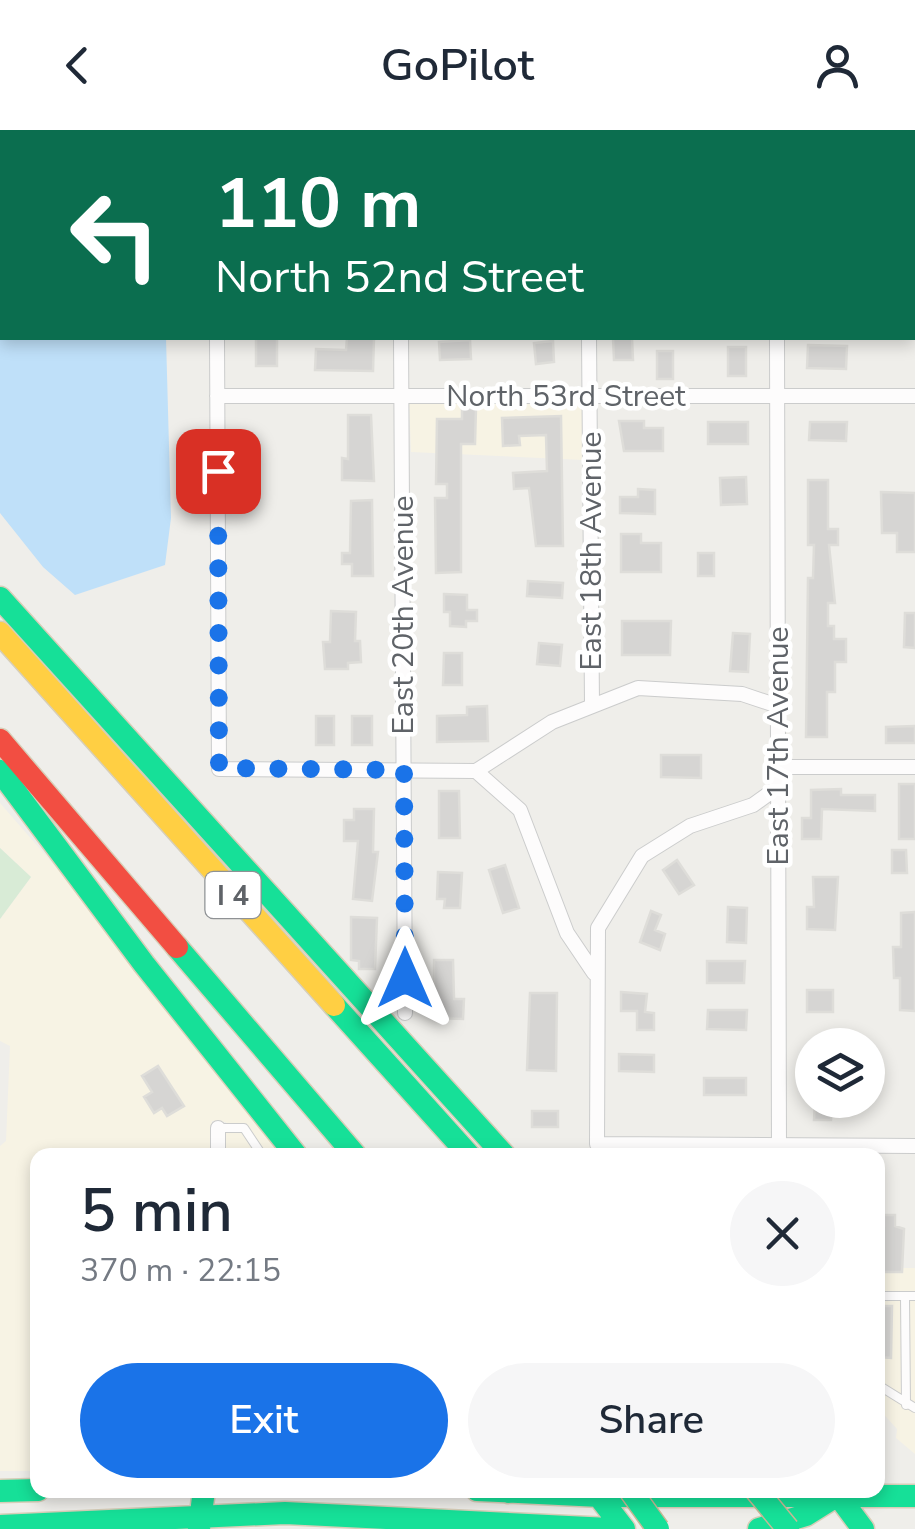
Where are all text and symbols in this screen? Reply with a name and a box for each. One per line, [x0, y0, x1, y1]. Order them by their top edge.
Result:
text: GoPilot [381, 35, 534, 96]
icon: back [50, 38, 105, 93]
icon: person [810, 38, 865, 93]
text: 110 m [215, 156, 421, 252]
icon: left [50, 170, 180, 300]
text: North 52nd Street [215, 247, 584, 308]
street label: North 53rd Street [446, 376, 686, 417]
pin [176, 429, 261, 514]
street label: East 18th Avenue [571, 432, 612, 671]
icon: arrive [191, 444, 246, 499]
street label: East 20th Avenue [383, 496, 424, 735]
street label: East 17th Avenue [758, 627, 799, 866]
road number: I 4 [206, 872, 260, 918]
position arrow [353, 926, 457, 1030]
map controls [795, 1028, 885, 1118]
button: layers [795, 1028, 885, 1118]
text: 5 min [80, 1170, 233, 1252]
button: close [730, 1181, 835, 1286]
text: 370 m · 22:15 [80, 1249, 281, 1292]
button: Exit [80, 1363, 448, 1478]
button: Share [468, 1363, 835, 1478]

